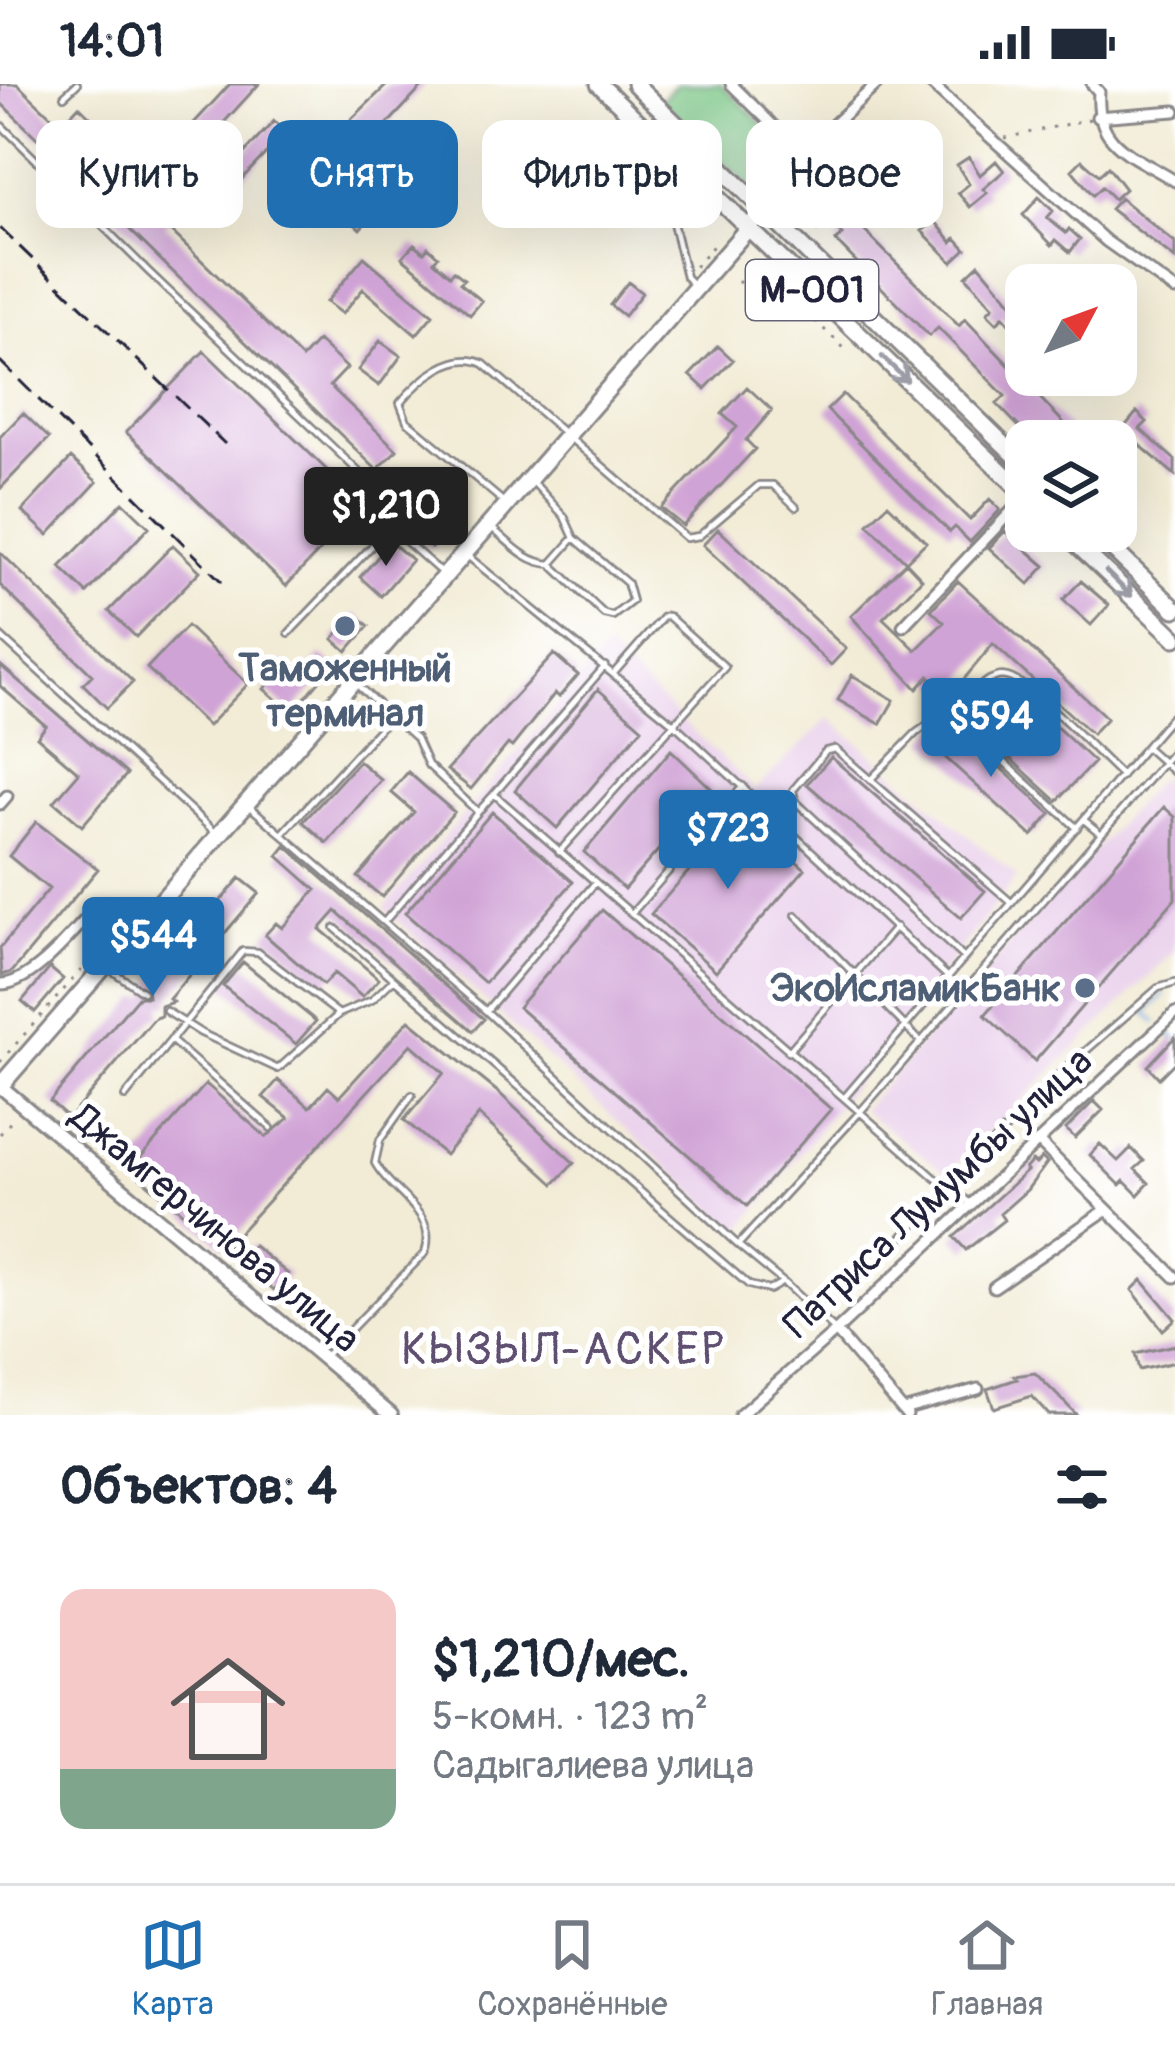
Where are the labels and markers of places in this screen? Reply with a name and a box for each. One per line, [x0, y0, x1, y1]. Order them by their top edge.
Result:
pin: $1,210 [288, 467, 484, 569]
marker: Таможенный терминал [332, 613, 358, 639]
place label: Таможенный терминал [238, 644, 452, 738]
pin: $594 [920, 678, 1062, 780]
pin: $723 [657, 790, 799, 892]
pin: $544 [82, 897, 224, 999]
place label: ЭкоИсламикБанк [770, 964, 1061, 1013]
marker: ЭкоИсламикБанк [1072, 975, 1098, 1001]

